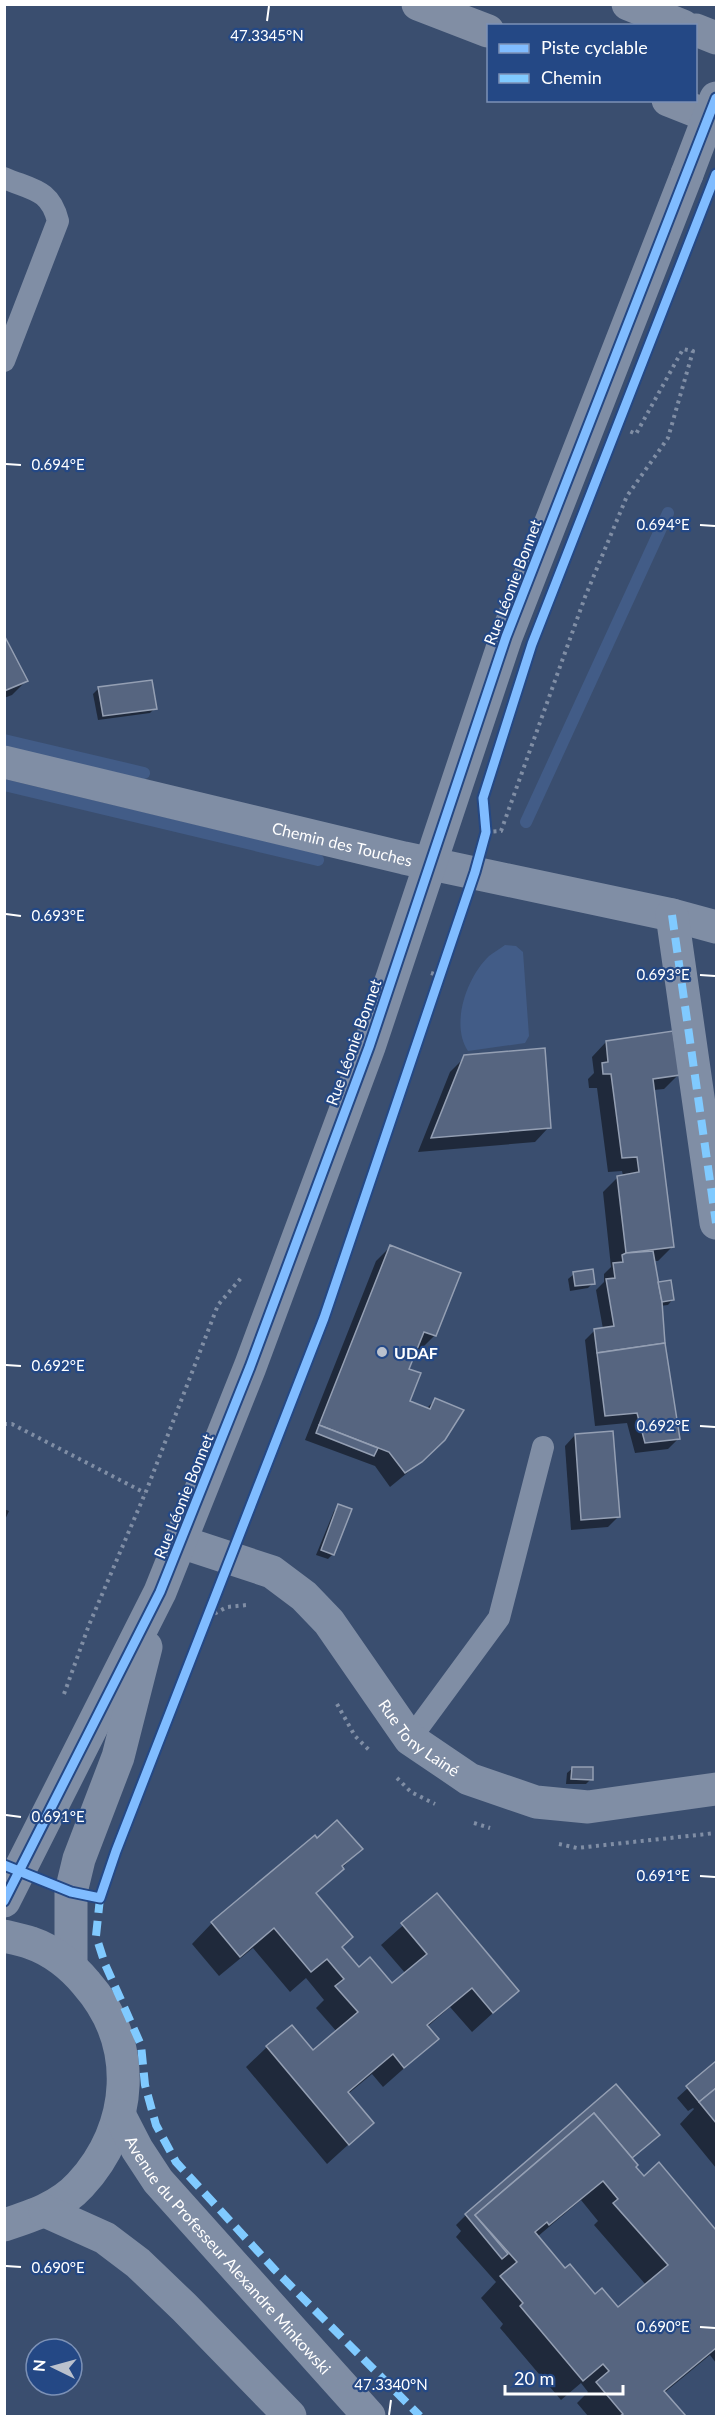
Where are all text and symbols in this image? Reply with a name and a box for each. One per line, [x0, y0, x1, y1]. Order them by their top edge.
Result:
legend [487, 24, 697, 102]
text: 47.3345°N [230, 26, 304, 44]
text: Piste cyclable [541, 36, 648, 58]
text: Chemin [541, 66, 602, 88]
text: 0.694°E [31, 455, 85, 473]
text: 0.694°E [636, 515, 690, 533]
street label: Rue Léonie Bonnet [479, 516, 545, 647]
street label: Chemin des Touches [270, 817, 414, 869]
text: 0.693°E [31, 906, 85, 924]
text: 0.693°E [636, 965, 690, 983]
street label: Rue Léonie Bonnet [321, 976, 385, 1108]
place label: UDAF [394, 1343, 438, 1362]
marker: UDAF [375, 1345, 389, 1359]
text: 0.692°E [31, 1356, 85, 1374]
text: 0.692°E [636, 1416, 690, 1434]
street label: Rue Léonie Bonnet [149, 1431, 217, 1561]
street label: Rue Tony Lainé [376, 1695, 464, 1780]
text: 0.691°E [31, 1807, 85, 1825]
text: 0.691°E [636, 1866, 690, 1884]
street label: Avenue du Professeur Alexandre Minkowski [122, 2132, 336, 2377]
text: 0.690°E [31, 2258, 85, 2276]
text: 0.690°E [636, 2317, 690, 2335]
north arrow [24, 2337, 84, 2397]
scale bar [505, 2358, 624, 2396]
text: N [29, 2359, 49, 2373]
text: 20 m [514, 2367, 554, 2389]
text: 47.3340°N [354, 2375, 428, 2393]

